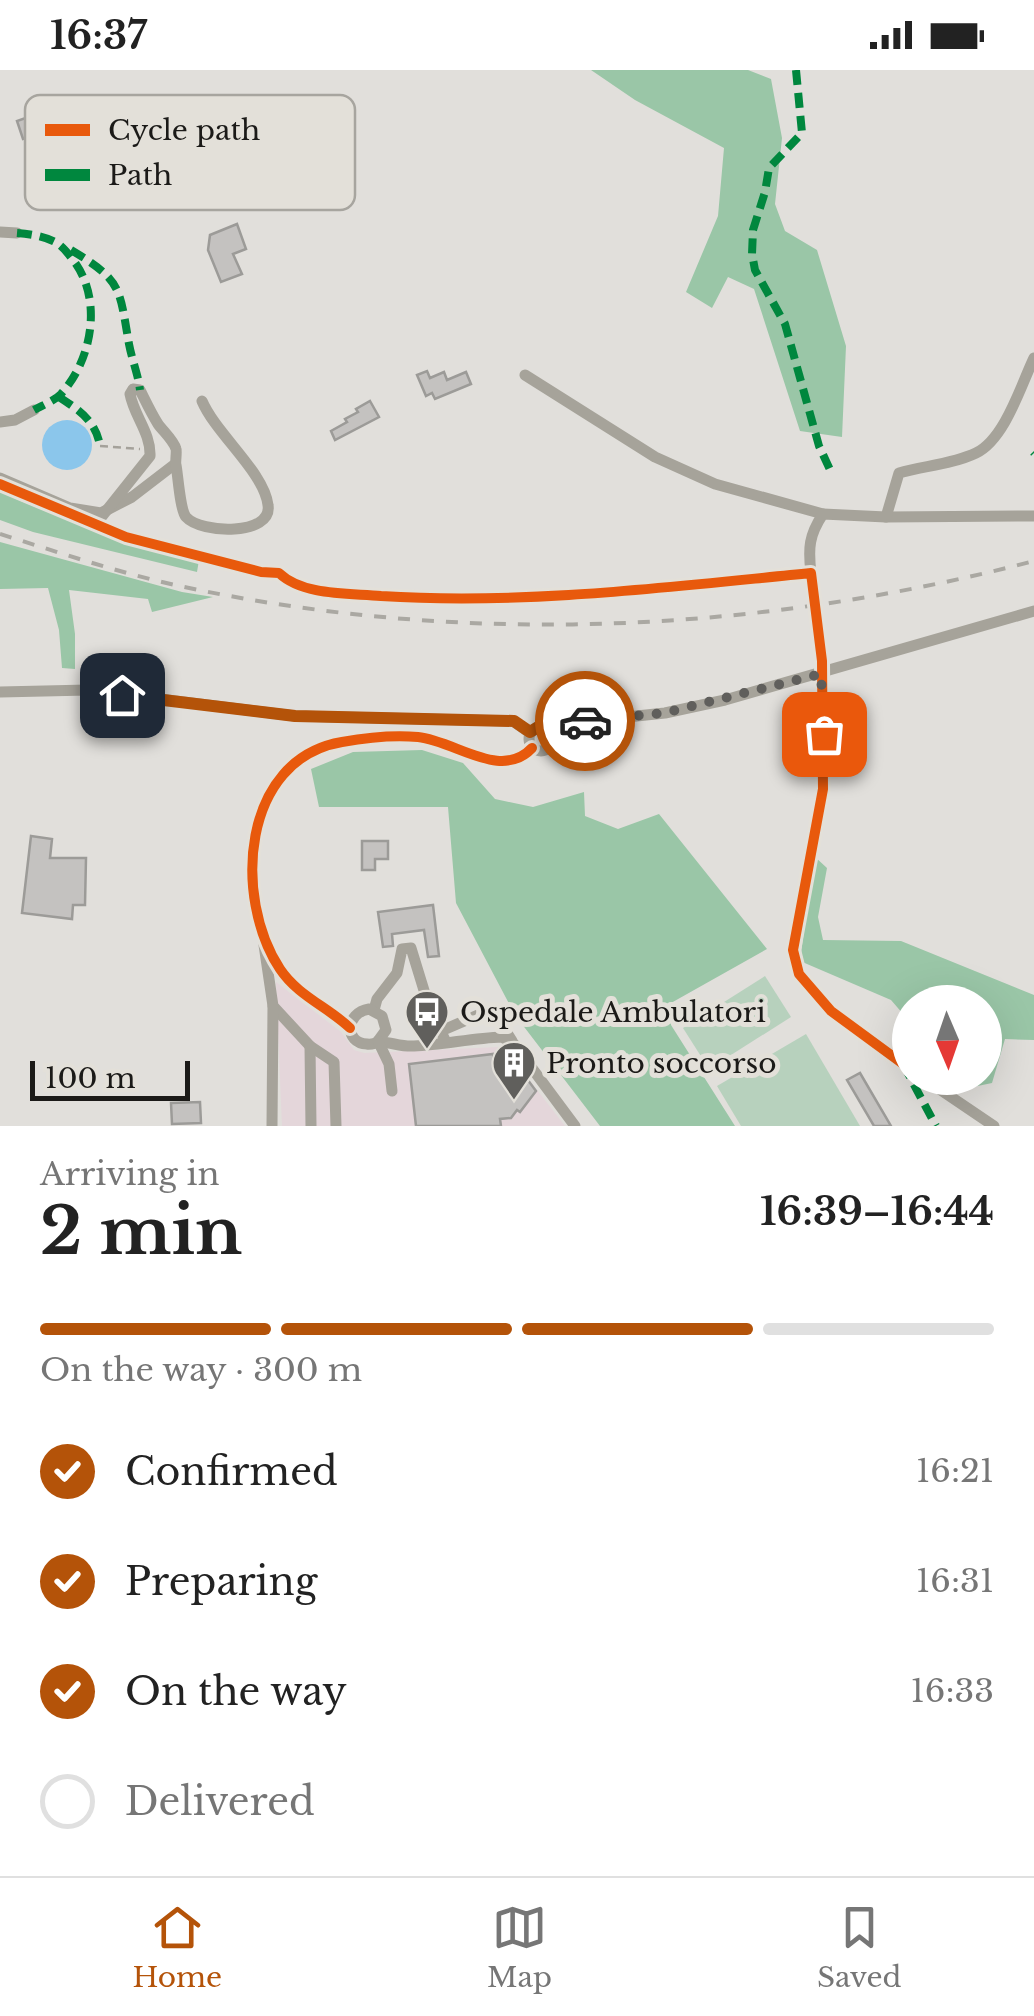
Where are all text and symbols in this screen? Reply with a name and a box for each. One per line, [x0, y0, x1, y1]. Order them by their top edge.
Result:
text: 16:37 [50, 12, 147, 59]
legend [25, 95, 355, 210]
text: Cycle path [108, 113, 260, 148]
text: Path [108, 158, 172, 193]
pin [80, 653, 165, 738]
icon: home [95, 668, 150, 723]
courier [535, 671, 635, 771]
pin [782, 692, 867, 777]
icon: car [558, 694, 613, 749]
icon: bag [797, 707, 852, 762]
north arrow [892, 985, 1002, 1095]
map controls [892, 985, 1002, 1095]
bus stop icon: Ospedale Ambulatori [404, 989, 450, 1050]
place label: Ospedale Ambulatori [460, 995, 766, 1030]
building icon: Pronto soccorso [491, 1040, 537, 1101]
place label: Pronto soccorso [546, 1046, 777, 1081]
scale bar [30, 1056, 190, 1100]
text: 100 m [45, 1061, 136, 1096]
text: Arriving in [40, 1154, 219, 1194]
text: 16:39–16:44 [760, 1188, 994, 1235]
text: 2 min [40, 1191, 242, 1272]
text: On the way · 300 m [40, 1350, 362, 1390]
icon: check [40, 1444, 95, 1499]
text: Confirmed [125, 1448, 338, 1495]
text: 16:21 [916, 1451, 994, 1491]
icon: check [40, 1554, 95, 1609]
text: Preparing [125, 1558, 317, 1605]
text: 16:31 [916, 1561, 994, 1601]
icon: check [40, 1664, 95, 1719]
text: On the way [125, 1668, 347, 1715]
text: 16:33 [911, 1671, 994, 1711]
text: Delivered [125, 1778, 315, 1825]
tab: Home [132, 1900, 222, 1995]
tab: Map [487, 1900, 552, 1995]
tab: Saved [817, 1900, 901, 1995]

